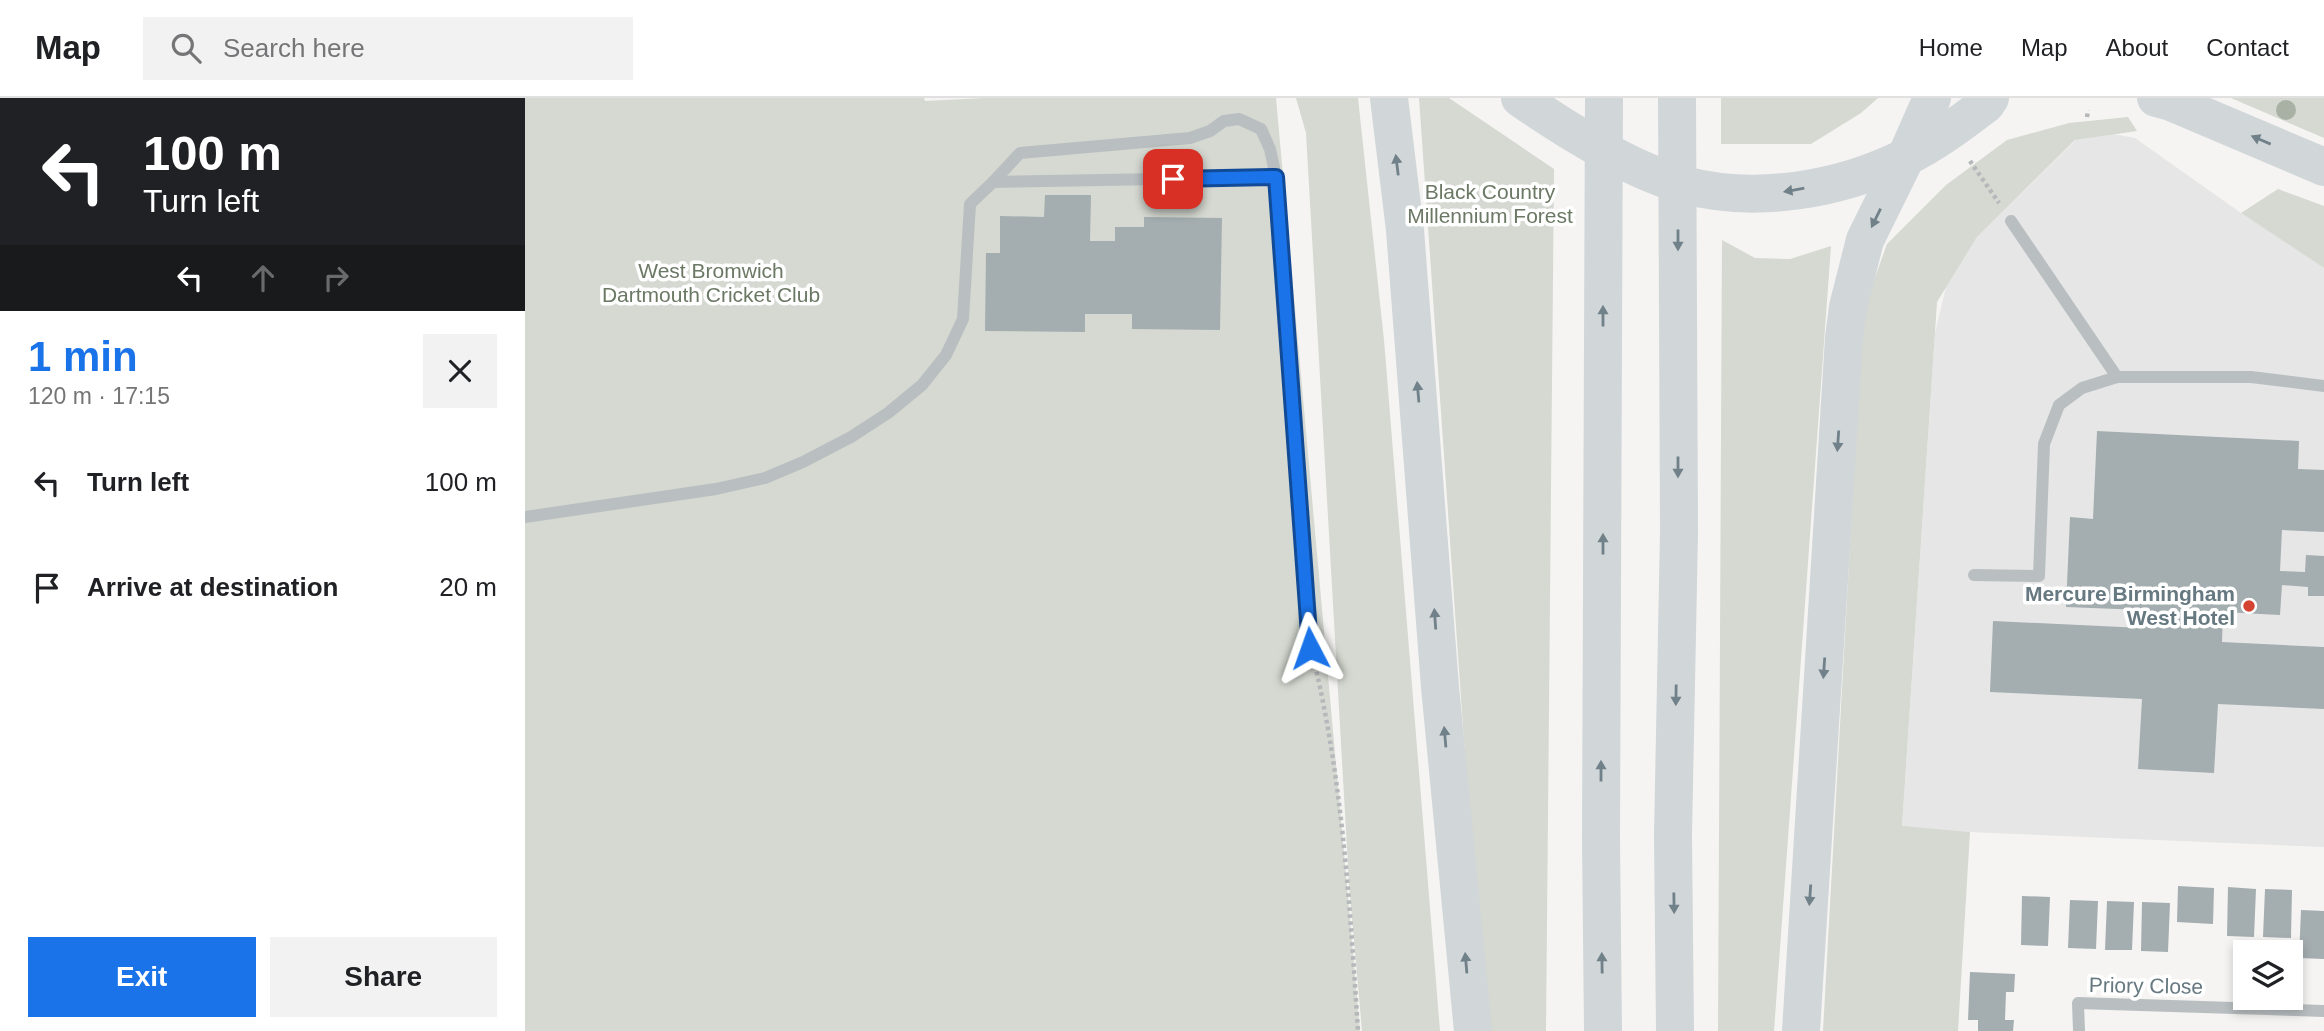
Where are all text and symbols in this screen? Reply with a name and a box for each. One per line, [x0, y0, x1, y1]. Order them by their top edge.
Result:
search box [143, 17, 633, 80]
text: Map [35, 29, 101, 66]
icon: search [167, 29, 205, 67]
text: Search here [223, 33, 365, 63]
text: Home [1919, 34, 1983, 61]
text: Map [2021, 34, 2068, 61]
text: About [2106, 34, 2168, 61]
text: Contact [2206, 34, 2289, 61]
icon: left [28, 126, 119, 217]
text: 100 m [143, 126, 282, 180]
one-way arrow [2251, 134, 2271, 146]
pin [1143, 149, 1203, 209]
one-way arrow [1392, 154, 1403, 176]
icon: arrive [1154, 160, 1192, 198]
park label: Black Country Millennium Forest [1407, 180, 1573, 227]
text: Turn left [143, 183, 259, 219]
one-way arrow [1783, 185, 1805, 196]
one-way arrow [1870, 208, 1881, 228]
one-way arrow [1672, 229, 1683, 251]
icon: left [171, 259, 209, 297]
icon: ahead [244, 259, 282, 297]
icon: right [317, 259, 355, 297]
park label: West Bromwich Dartmouth Cricket Club [602, 259, 820, 306]
one-way arrow [1597, 305, 1609, 327]
text: 1 min [28, 333, 138, 380]
button: close [423, 334, 497, 408]
one-way arrow [1412, 381, 1423, 403]
text: 120 m · 17:15 [28, 383, 170, 409]
one-way arrow [1832, 430, 1843, 452]
one-way arrow [1672, 456, 1684, 478]
icon: left [28, 464, 66, 502]
text: Turn left [87, 467, 189, 497]
text: 100 m [425, 467, 497, 497]
one-way arrow [1597, 532, 1609, 554]
icon: arrive [28, 569, 66, 607]
text: Arrive at destination [87, 572, 338, 602]
text: 20 m [439, 572, 497, 602]
place label: Mercure Birmingham West Hotel [2025, 582, 2235, 629]
marker: Mercure Birmingham West Hotel [2241, 598, 2257, 614]
one-way arrow [1430, 607, 1441, 629]
position arrow [1273, 611, 1347, 685]
one-way arrow [1818, 657, 1829, 679]
one-way arrow [1670, 684, 1681, 706]
one-way arrow [1439, 725, 1450, 747]
one-way arrow [1595, 760, 1607, 782]
one-way arrow [1804, 884, 1815, 906]
one-way arrow [1668, 892, 1680, 914]
button: Exit [28, 937, 256, 1017]
button: Share [270, 937, 497, 1017]
map controls [2233, 940, 2303, 1010]
button: layers [2233, 940, 2303, 1010]
one-way arrow [1460, 952, 1471, 974]
one-way arrow [1596, 952, 1608, 974]
street label: Priory Close [2089, 973, 2203, 998]

